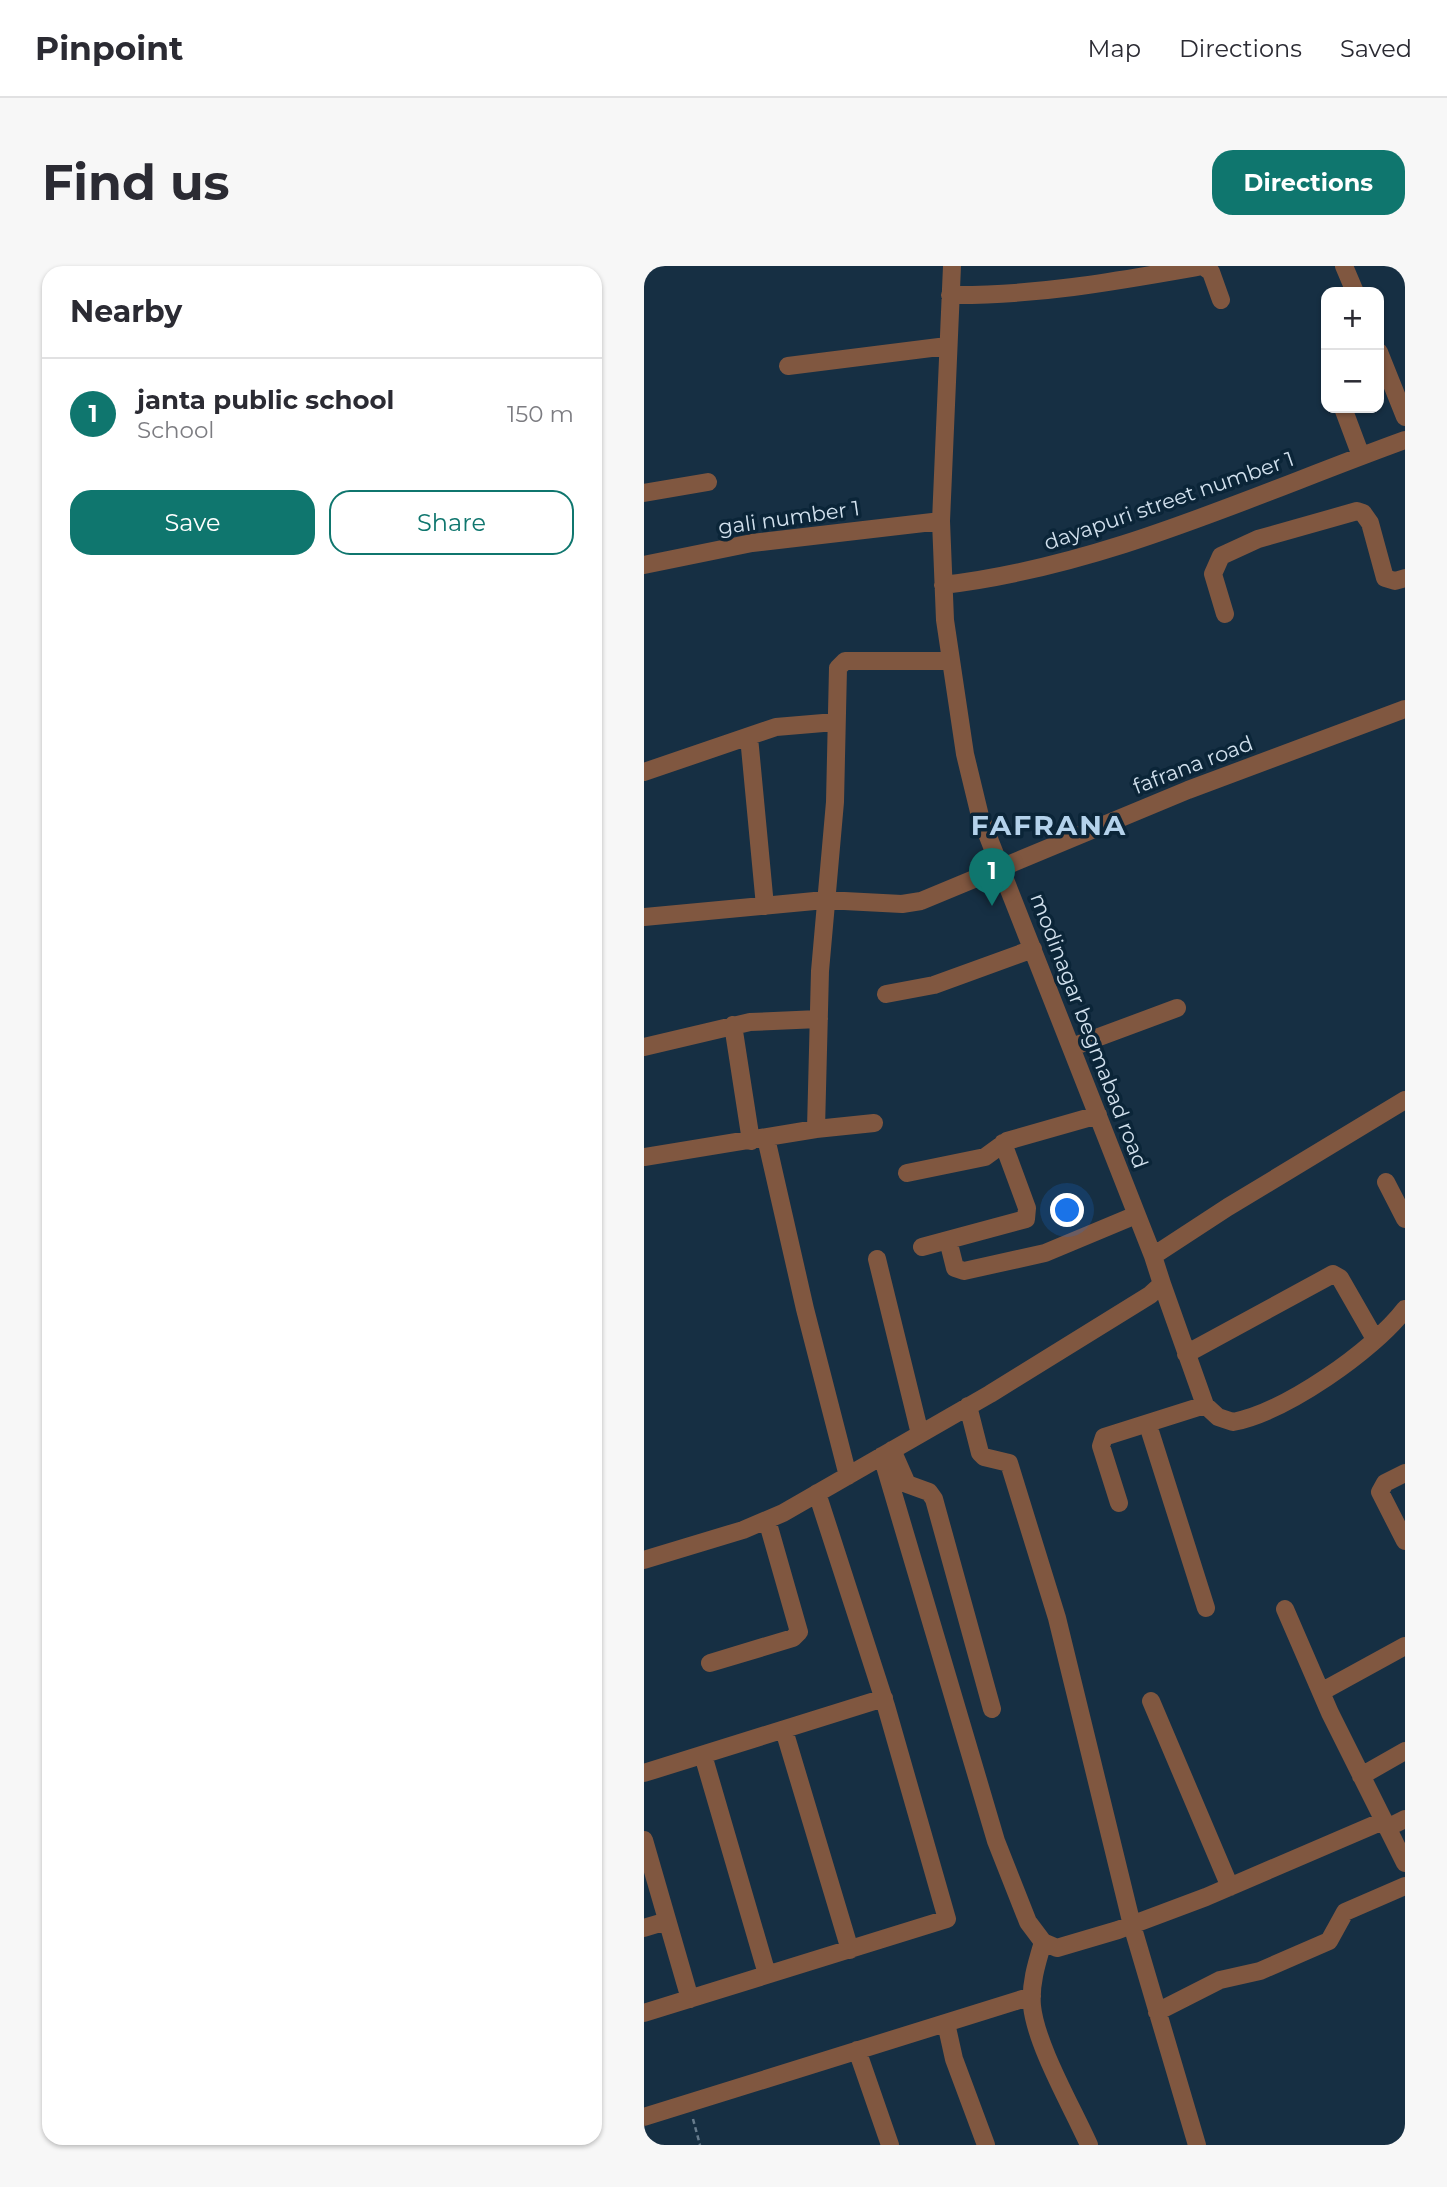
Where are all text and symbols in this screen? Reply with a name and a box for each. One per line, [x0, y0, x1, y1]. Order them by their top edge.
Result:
text: Pinpoint [35, 28, 183, 68]
text: Map [1088, 34, 1141, 63]
text: Directions [1179, 34, 1302, 63]
text: Saved [1340, 34, 1412, 63]
button: Directions [1212, 150, 1405, 215]
text: Find us [42, 153, 230, 212]
map controls [1321, 287, 1384, 413]
button: + [1321, 287, 1384, 350]
text: Nearby [70, 293, 182, 330]
button: − [1321, 350, 1384, 413]
text: janta public school [137, 384, 394, 416]
text: 1 [88, 400, 98, 428]
text: 150 m [507, 400, 574, 428]
text: School [137, 416, 215, 444]
street label: dayapuri street number 1 [1041, 446, 1297, 555]
button: Save [70, 490, 315, 555]
button: Share [329, 490, 574, 555]
street label: gali number 1 [717, 495, 861, 540]
street label: fafrana road [1129, 730, 1256, 799]
district label: FAFRANA [971, 808, 1127, 842]
pin: 1 [969, 848, 1015, 906]
street label: modinagar begmabad road [1025, 890, 1154, 1172]
your location [1050, 1193, 1084, 1227]

